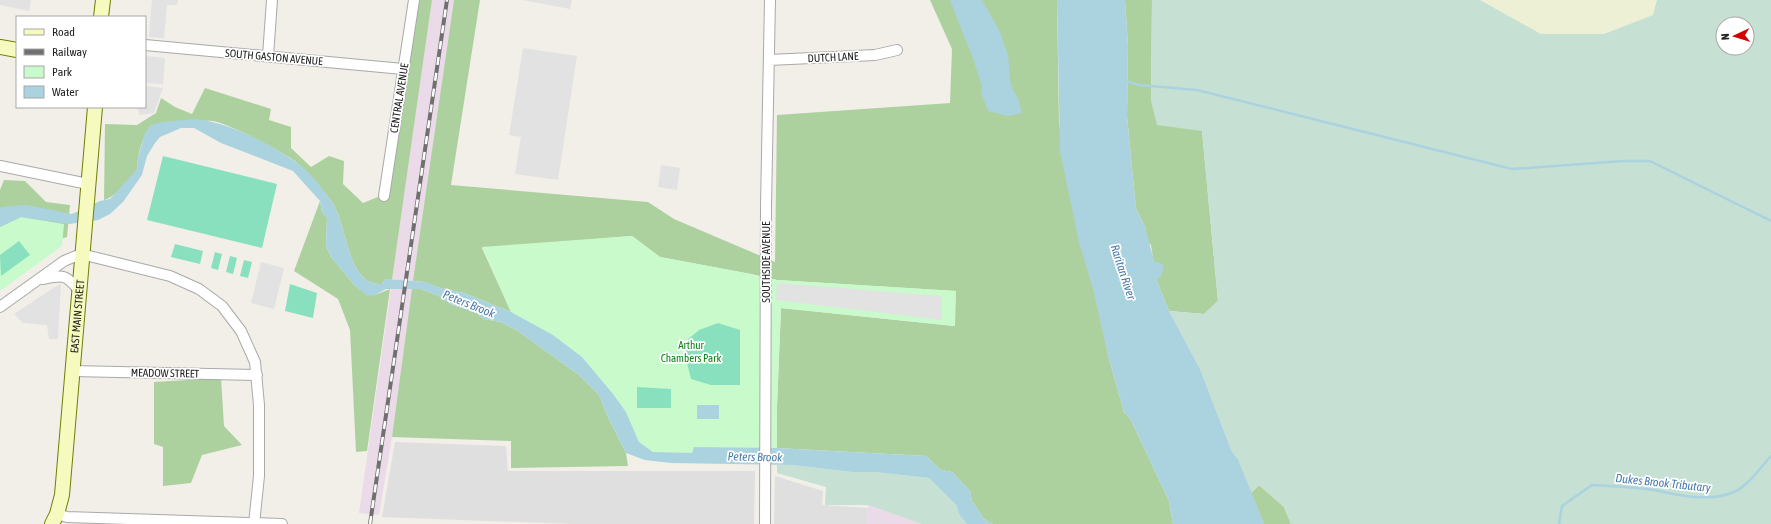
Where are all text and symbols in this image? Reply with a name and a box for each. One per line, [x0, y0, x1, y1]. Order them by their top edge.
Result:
legend [16, 16, 146, 108]
north arrow [1715, 16, 1755, 56]
text: Road [52, 25, 75, 39]
text: N [1719, 33, 1731, 40]
text: Railway [52, 45, 87, 59]
street label: SOUTH GASTON AVENUE [225, 47, 324, 67]
street label: DUTCH LANE [807, 50, 859, 64]
street label: CENTRAL AVENUE [388, 62, 410, 134]
text: Park [52, 65, 73, 79]
text: Water [52, 85, 79, 99]
street label: SOUTHSIDE AVENUE [760, 221, 772, 303]
water label: Raritan River [1108, 243, 1139, 302]
street label: EAST MAIN STREET [68, 279, 86, 354]
water label: Peters Brook [441, 287, 498, 321]
park label: Arthur Chambers Park [661, 339, 721, 364]
street label: MEADOW STREET [131, 366, 200, 380]
water label: Peters Brook [727, 450, 783, 464]
water label: Dukes Brook Tributary [1615, 471, 1711, 495]

